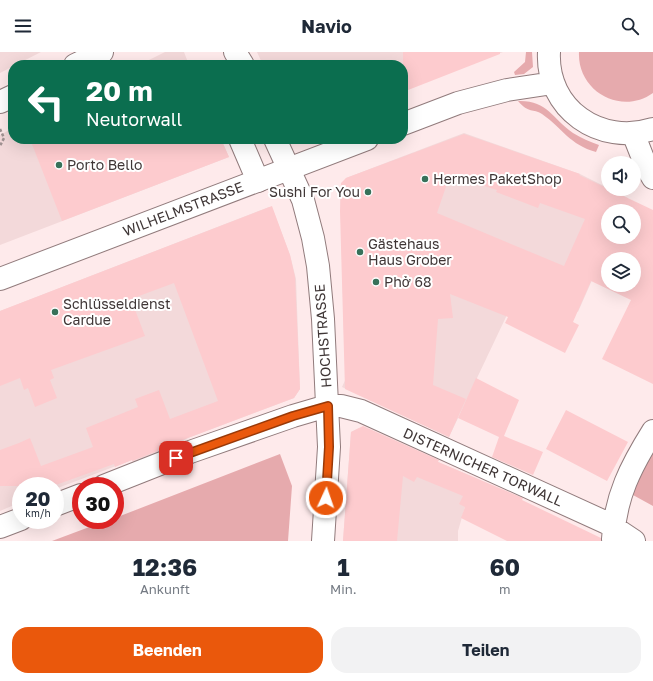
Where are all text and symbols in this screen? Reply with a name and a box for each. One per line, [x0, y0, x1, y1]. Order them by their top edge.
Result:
icon: menu [12, 15, 34, 37]
text: Navio [301, 15, 352, 37]
icon: search [619, 15, 641, 37]
text: 20 m [86, 74, 153, 107]
icon: left [20, 76, 72, 128]
text: Neutorwall [86, 108, 182, 130]
place label: Porto Bello [67, 156, 142, 173]
map controls [601, 156, 641, 292]
button: sound [601, 156, 641, 196]
marker: Porto Bello [54, 160, 64, 170]
place label: Hermes PaketShop [433, 170, 562, 187]
marker: Hermes PaketShop [420, 174, 430, 184]
street label: WILHELMSTRASSE [120, 178, 245, 239]
place label: Sushi For You [269, 183, 360, 200]
marker: Sushi For You [363, 187, 373, 197]
button: search [601, 204, 641, 244]
place label: Gästehaus Haus Grober [368, 235, 452, 268]
marker: Gästehaus Haus Grober [355, 247, 365, 257]
button: layers [601, 252, 641, 292]
place label: Phở 68 [384, 273, 431, 290]
marker: Phở 68 [371, 277, 381, 287]
street label: HOCHSTRASSE [310, 284, 335, 388]
place label: Schlüsseldienst Cardue [63, 295, 171, 328]
marker: Schlüsseldienst Cardue [50, 307, 60, 317]
street label: DISTERNICHER TORWALL [401, 424, 566, 509]
pin [159, 441, 193, 475]
icon: arrive [165, 447, 187, 469]
speed limit sign: 30 [72, 477, 124, 529]
position arrow [305, 477, 347, 519]
text: 20 [25, 486, 51, 510]
text: km/h [25, 507, 51, 519]
text: 12:36 [133, 552, 197, 581]
text: 1 [337, 552, 350, 581]
text: 60 [489, 552, 520, 581]
text: Ankunft [140, 581, 190, 597]
text: Min. [330, 581, 357, 597]
text: m [499, 581, 511, 597]
button: Beenden [12, 627, 323, 673]
button: Teilen [331, 627, 641, 673]

